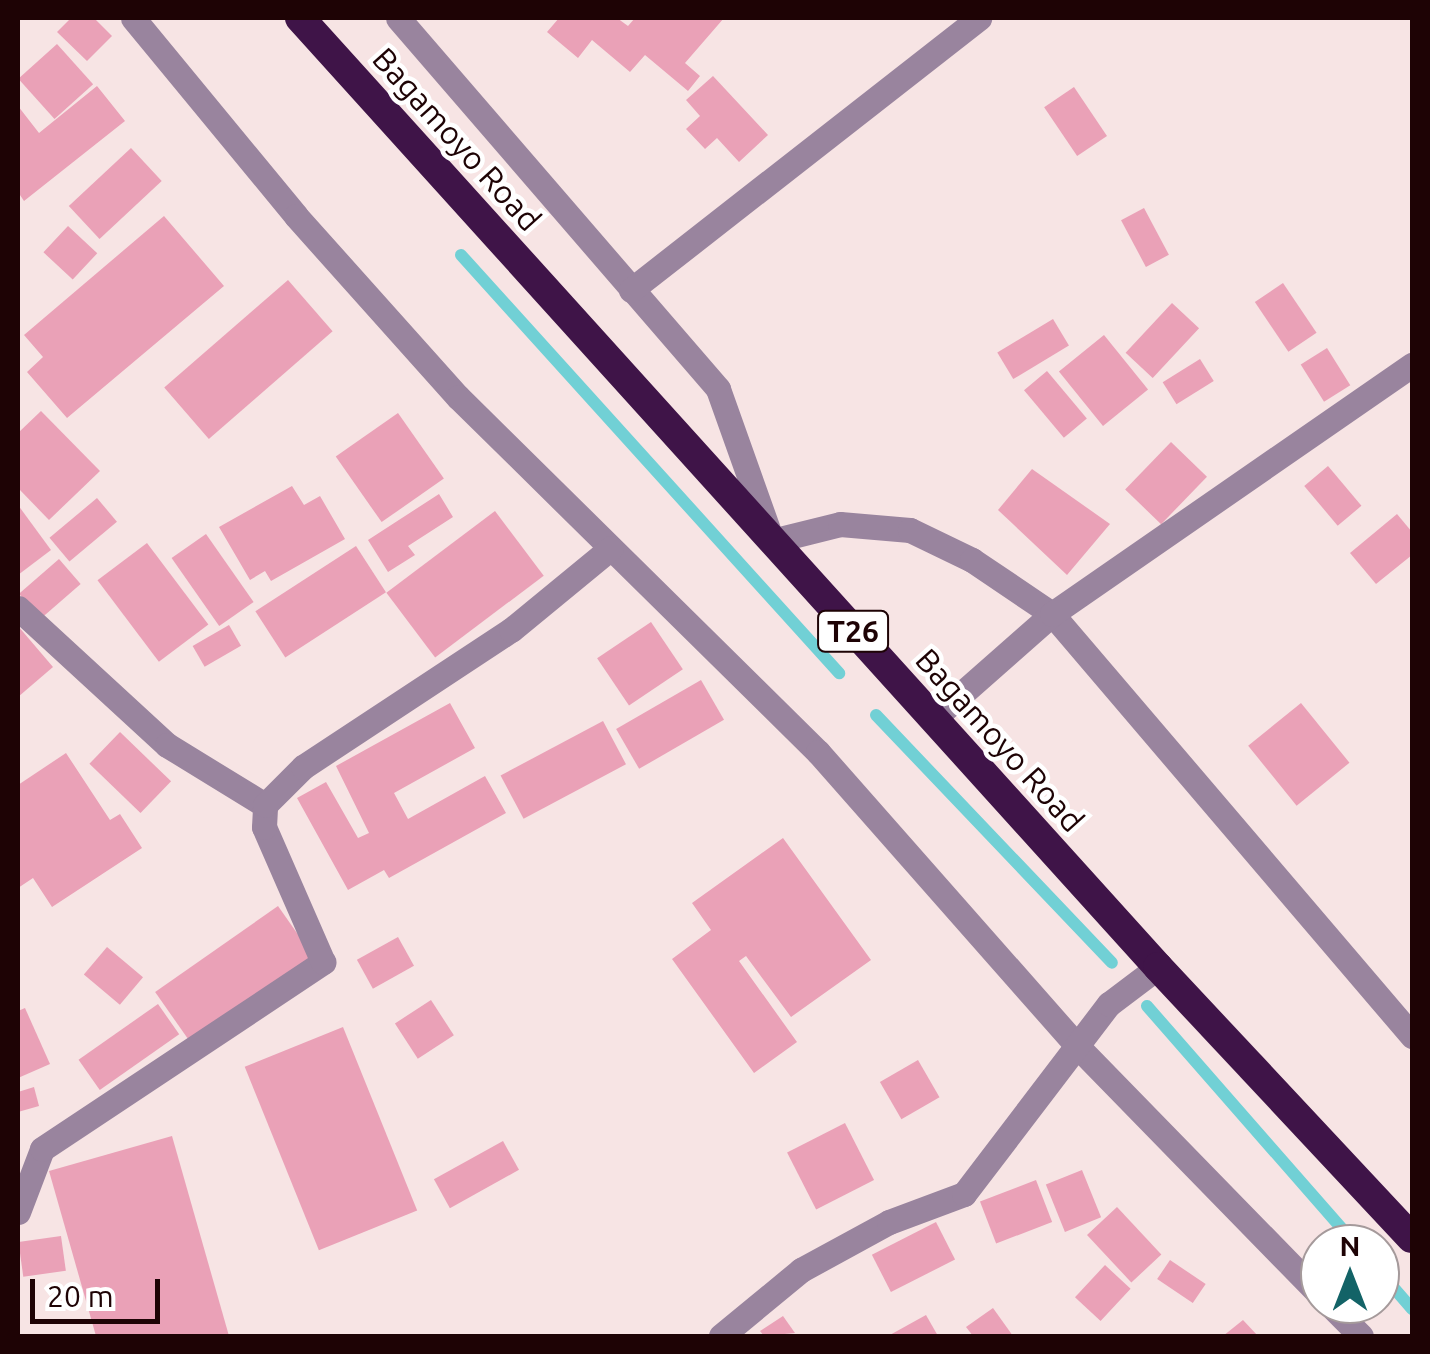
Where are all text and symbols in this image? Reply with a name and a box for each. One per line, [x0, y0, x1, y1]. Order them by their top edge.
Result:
street label: Bagamoyo Road [365, 40, 549, 238]
road number: T26 [816, 606, 890, 656]
street label: Bagamoyo Road [908, 641, 1092, 839]
north arrow [1300, 1224, 1400, 1324]
text: N [1340, 1230, 1360, 1261]
scale bar [35, 1259, 165, 1321]
text: 20 m [47, 1279, 114, 1313]

